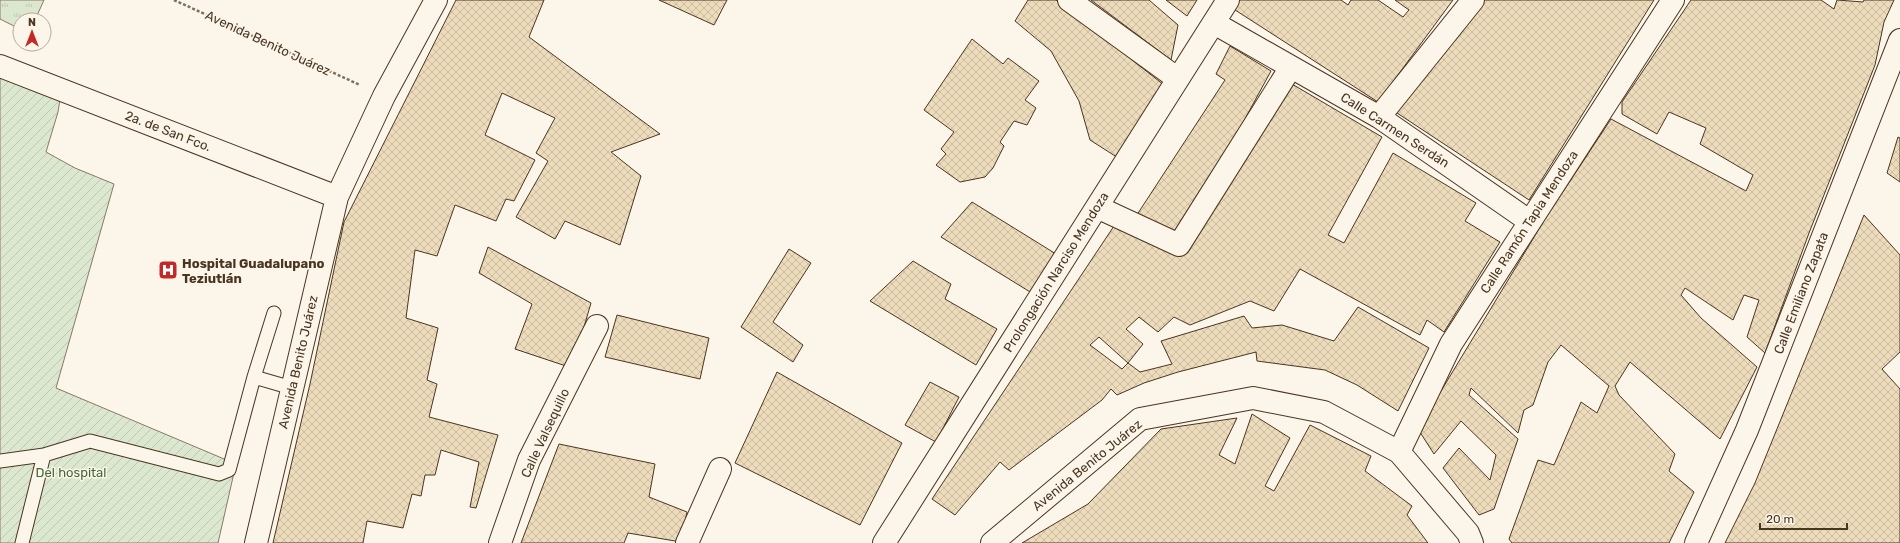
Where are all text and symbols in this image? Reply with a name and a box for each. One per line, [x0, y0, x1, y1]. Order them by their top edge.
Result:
street label: Avenida Benito Juárez [203, 7, 333, 79]
north arrow [12, 12, 52, 52]
text: N [28, 16, 36, 29]
street label: Calle Carmen Serdán [1338, 89, 1452, 171]
street label: 2a. de San Fco. [123, 108, 213, 154]
street label: Calle Ramón Tapia Mendoza [1477, 148, 1581, 296]
street label: Prolongación Narciso Mendoza [1000, 189, 1112, 355]
street label: Calle Emiliano Zapata [1771, 230, 1831, 356]
place label: Hospital Guadalupano Teziutlán [182, 256, 324, 286]
hospital icon: Hospital Guadalupano Teziutlán [157, 259, 179, 281]
street label: Avenida Benito Juárez [275, 294, 321, 430]
street label: Calle Valsequillo [518, 386, 572, 480]
street label: Avenida Benito Juárez [1029, 416, 1145, 514]
park label: Del hospital [36, 465, 106, 480]
scale bar [1760, 505, 1847, 531]
text: 20 m [1766, 512, 1794, 526]

